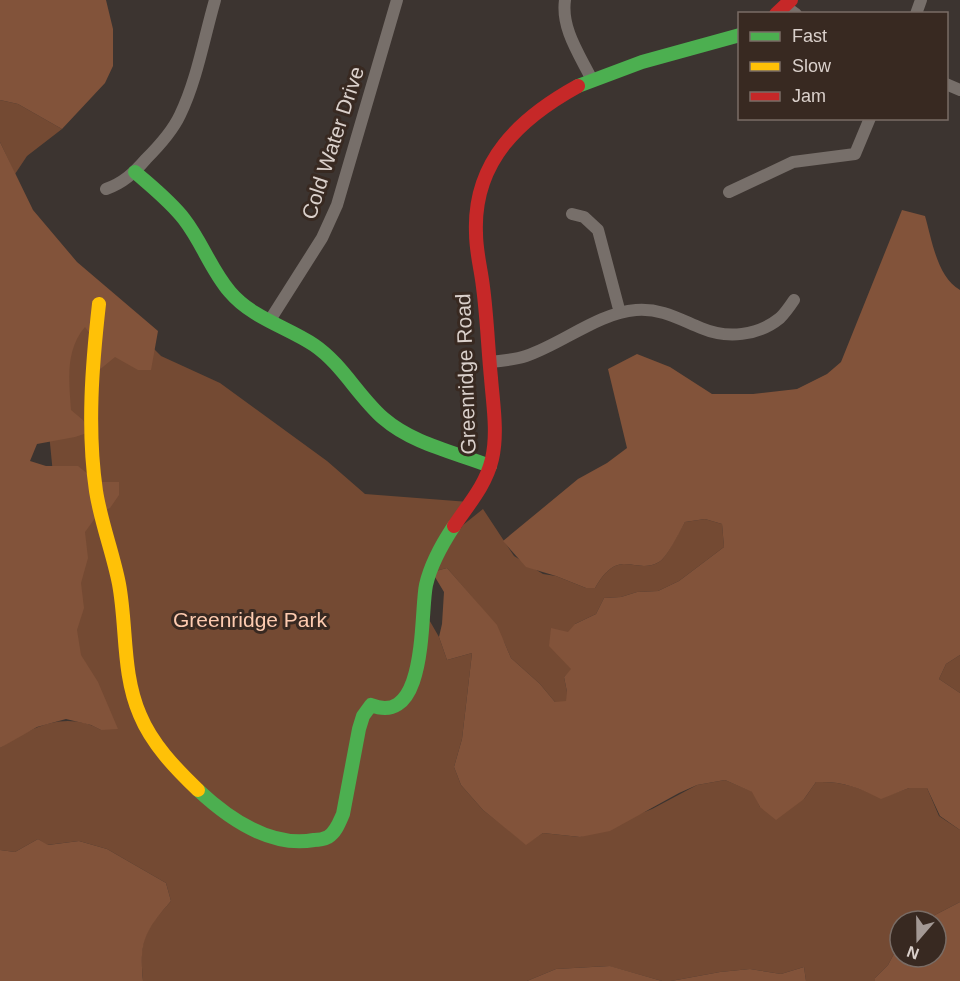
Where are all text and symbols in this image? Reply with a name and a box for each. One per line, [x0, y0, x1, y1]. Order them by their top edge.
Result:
legend [738, 12, 948, 120]
text: Fast [792, 26, 827, 46]
text: Slow [792, 56, 832, 76]
street label: Cold Water Drive [297, 64, 368, 222]
text: Jam [792, 86, 826, 106]
street label: Greenridge Road [451, 293, 480, 455]
park label: Greenridge Park [173, 608, 328, 631]
north arrow [888, 909, 948, 969]
text: N [905, 943, 921, 963]

